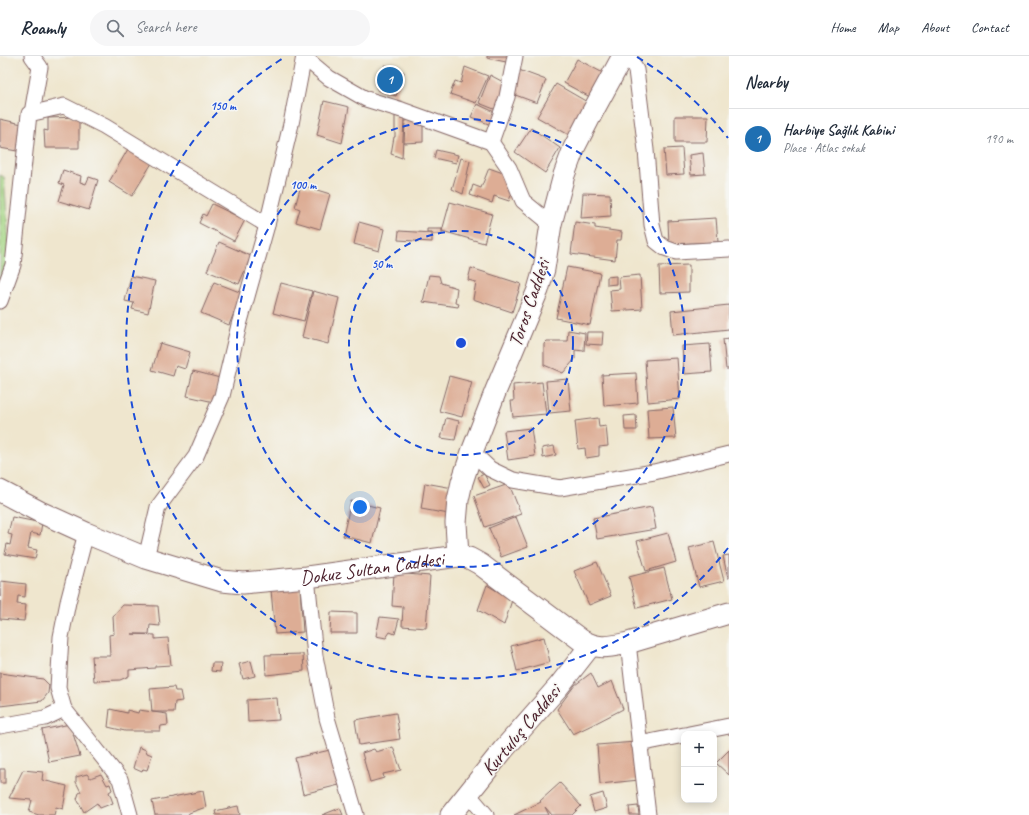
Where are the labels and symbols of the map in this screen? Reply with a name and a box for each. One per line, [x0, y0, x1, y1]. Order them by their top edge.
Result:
pin: 1 [377, 65, 403, 95]
text: 150 m [210, 98, 237, 114]
text: 100 m [290, 177, 317, 193]
street label: Toros Caddesi [502, 254, 556, 350]
text: 50 m [372, 256, 393, 272]
centre of rings [454, 336, 468, 350]
your location [350, 497, 370, 517]
street label: Dokuz Sultan Caddesi [299, 545, 447, 590]
street label: Kurtuluş Caddesi [476, 678, 568, 780]

